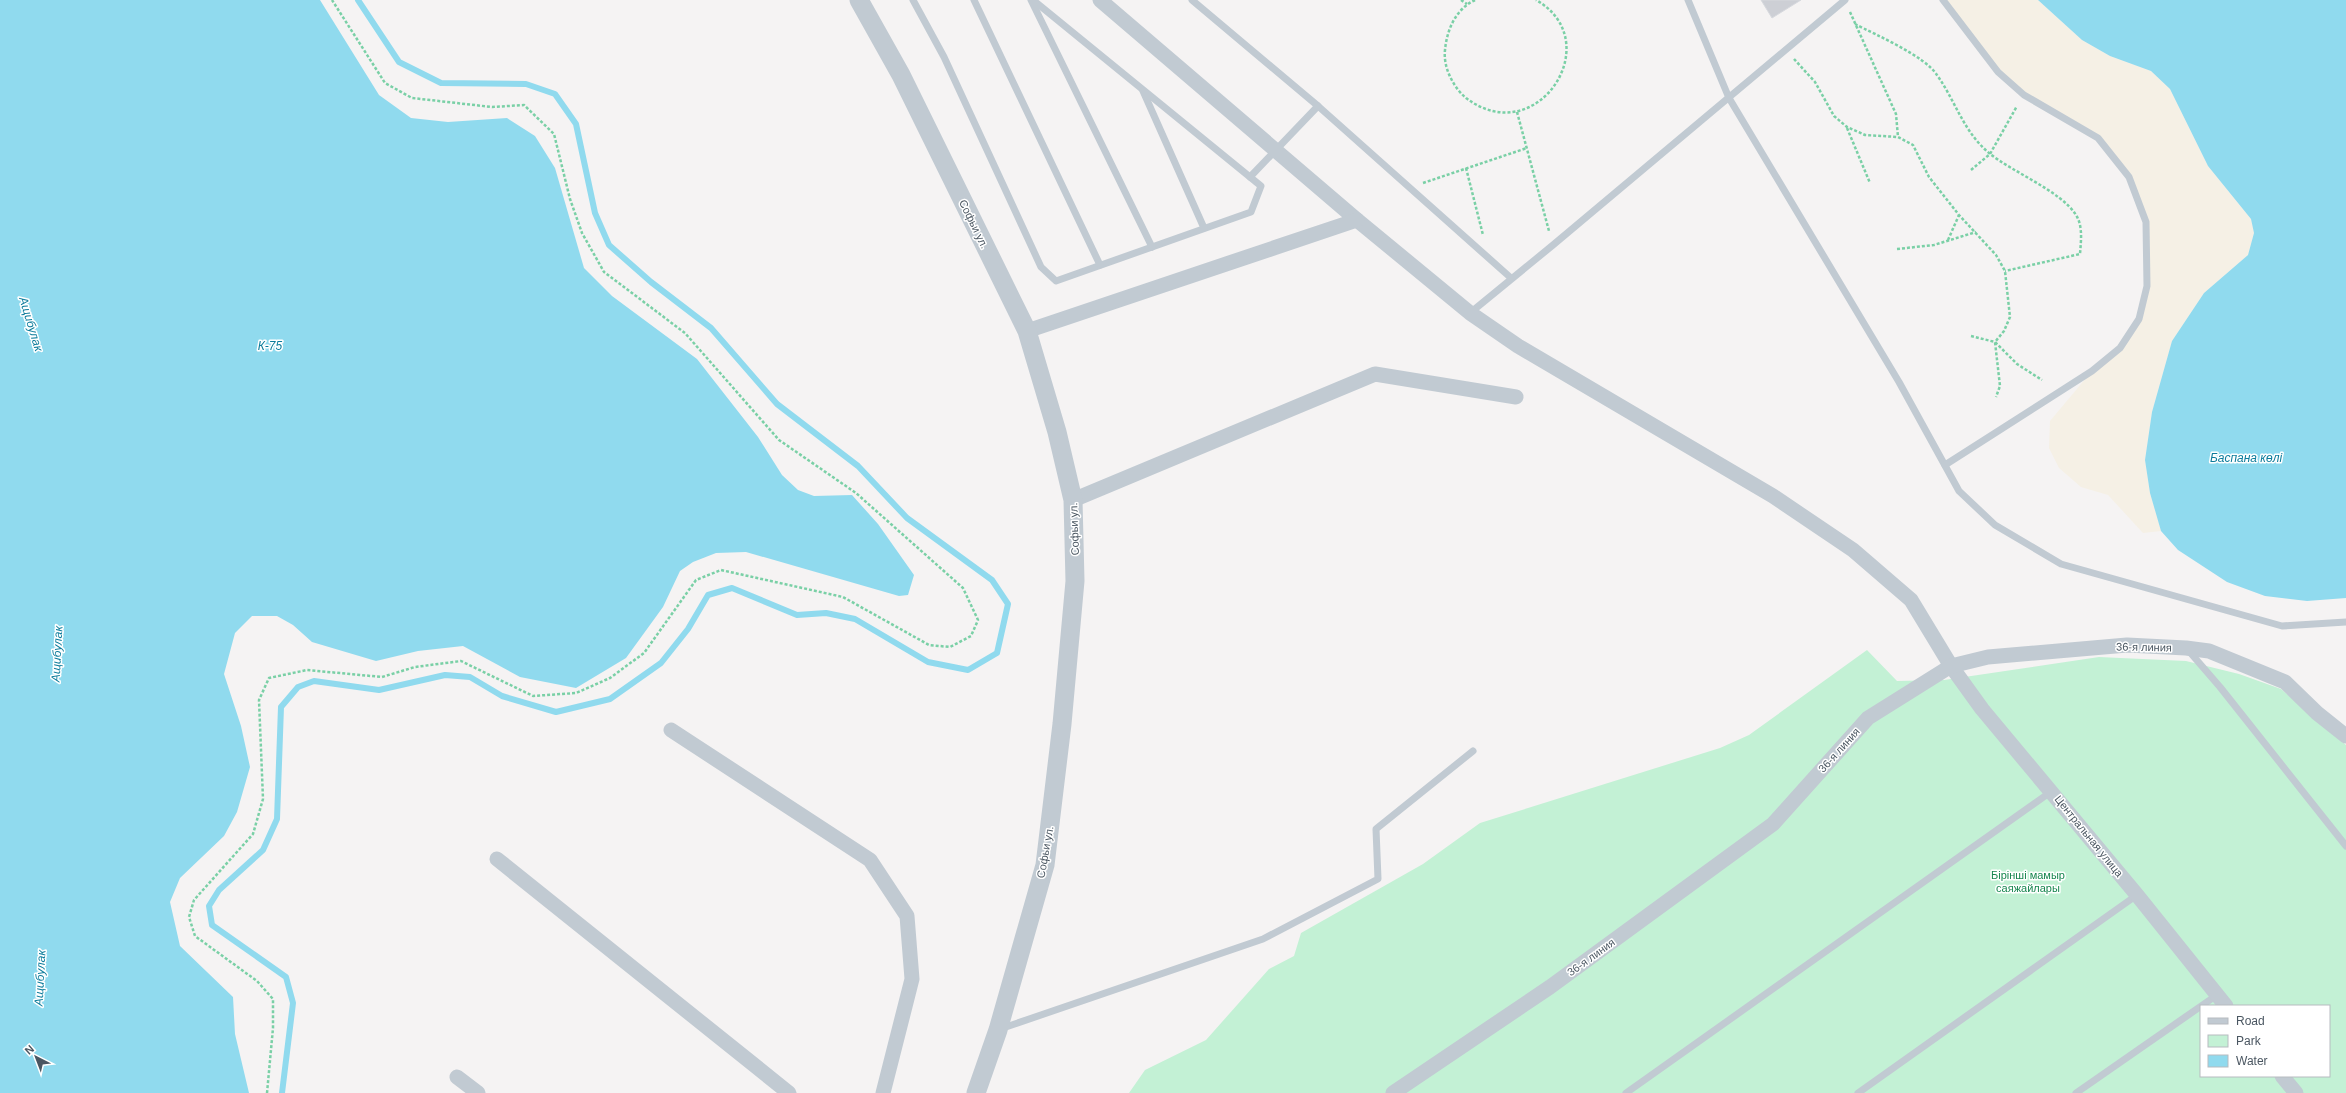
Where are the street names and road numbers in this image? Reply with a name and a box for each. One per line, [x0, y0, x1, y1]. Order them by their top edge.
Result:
street label: Софьи ул. [957, 198, 991, 250]
street label: Софьи ул. [1067, 502, 1081, 556]
street label: 36-я линия [2116, 641, 2172, 653]
street label: 36-я линия [1816, 725, 1862, 775]
street label: Центральная улица [2052, 793, 2126, 880]
street label: Софьи ул. [1035, 825, 1055, 879]
street label: 36-я линия [1565, 936, 1617, 978]

